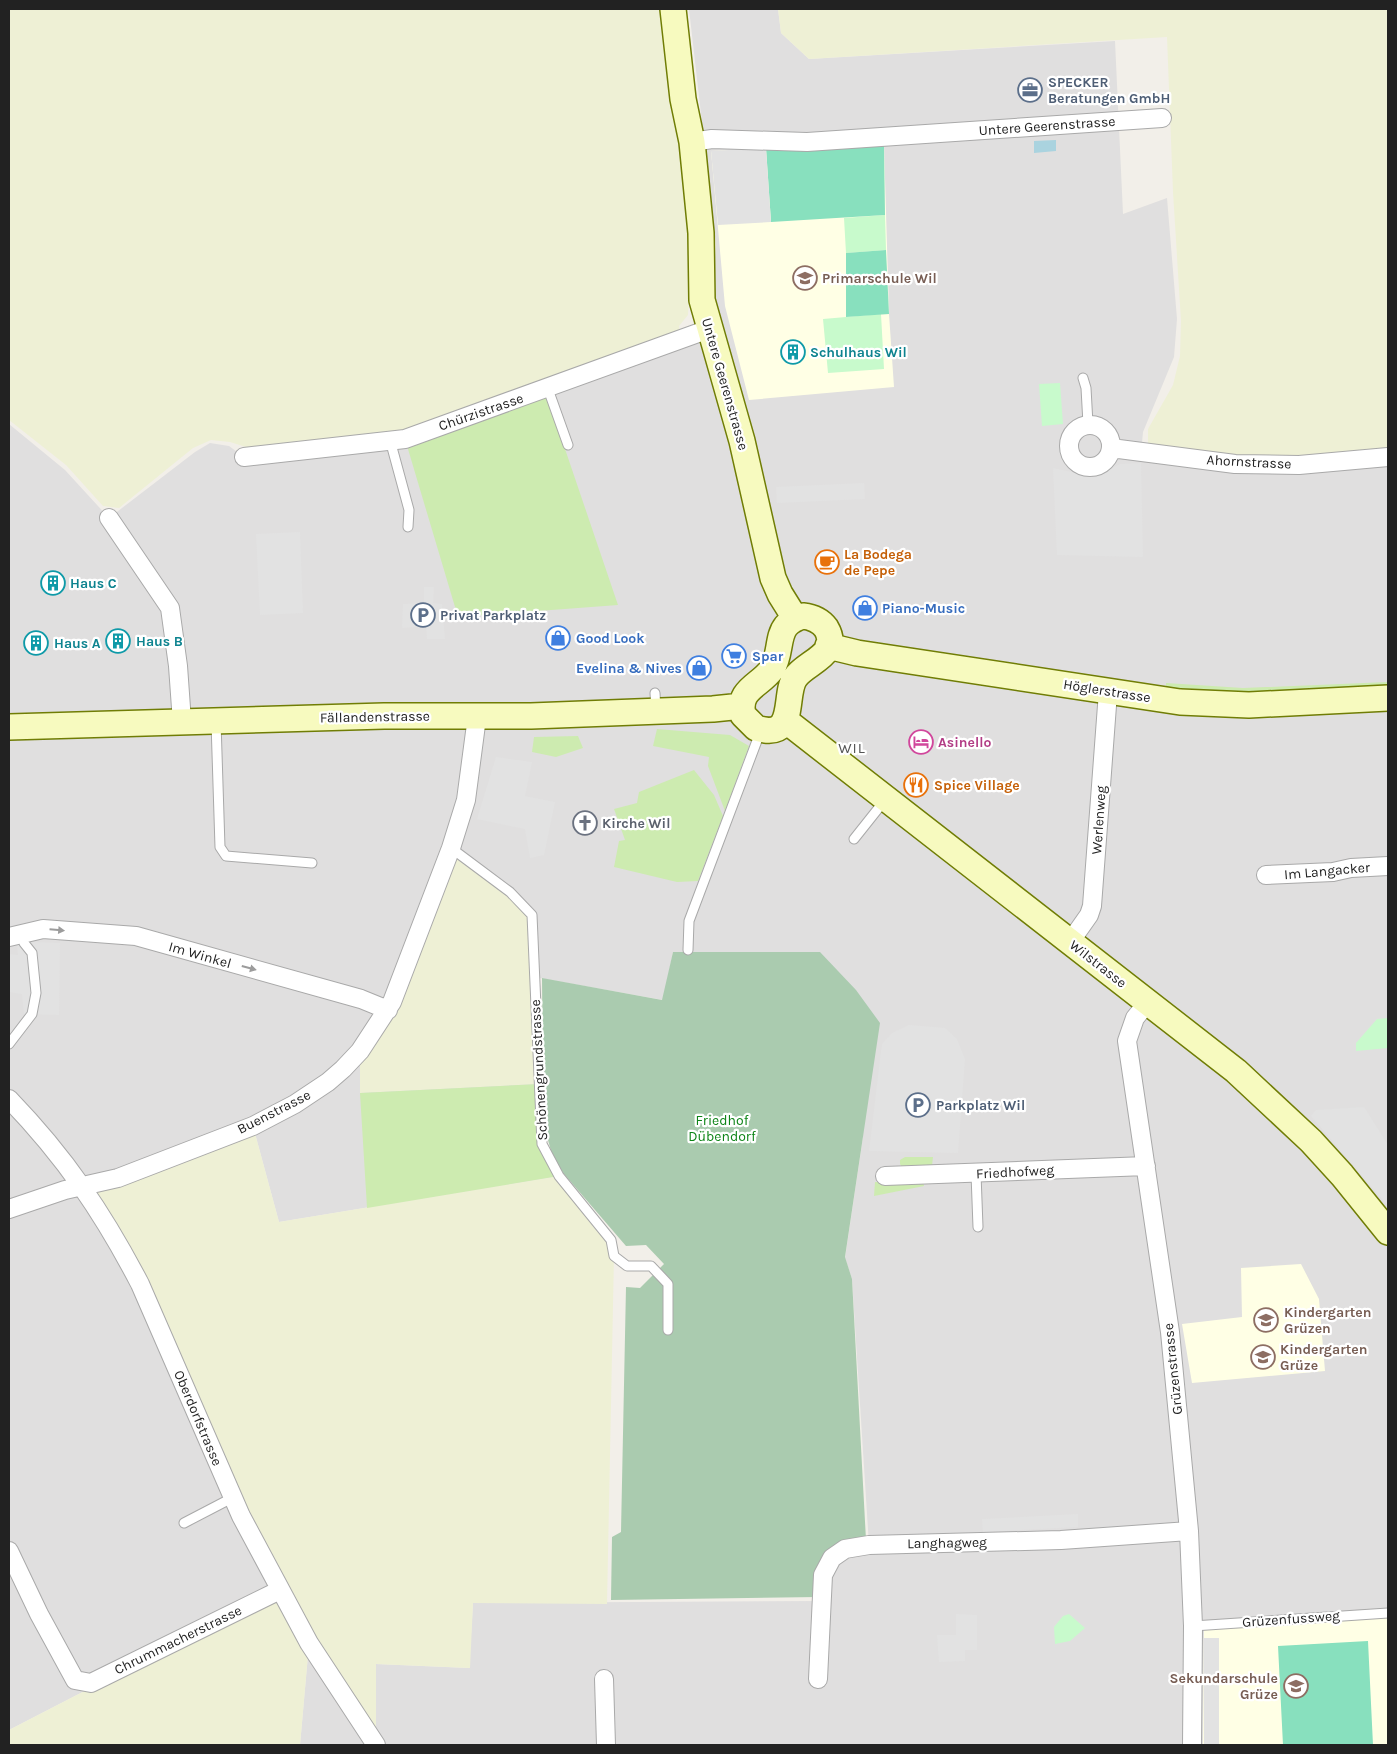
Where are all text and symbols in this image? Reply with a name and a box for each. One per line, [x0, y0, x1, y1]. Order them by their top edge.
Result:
place label: SPECKER Beratungen GmbH [1048, 74, 1170, 107]
office icon: SPECKER Beratungen GmbH [1017, 77, 1043, 103]
street label: Untere Geerenstrasse [978, 113, 1116, 139]
school or university icon: Primarschule Wil [792, 265, 818, 291]
place label: Primarschule Wil [822, 270, 937, 287]
street label: Untere Geerenstrasse [698, 316, 752, 452]
building icon: Schulhaus Wil [780, 339, 806, 365]
place label: Schulhaus Wil [810, 344, 907, 361]
street label: Chürzistrasse [436, 390, 526, 434]
street label: Ahornstrasse [1206, 451, 1292, 473]
place label: La Bodega de Pepe [844, 546, 912, 579]
cafe icon: La Bodega de Pepe [814, 549, 840, 575]
building icon: Haus C [40, 570, 66, 596]
place label: Haus C [70, 575, 117, 592]
shop icon: Piano-Music [852, 595, 878, 621]
place label: Piano-Music [882, 600, 965, 617]
parking icon: Privat Parkplatz [410, 602, 436, 628]
place label: Privat Parkplatz [440, 607, 546, 624]
shop icon: Good Look [545, 625, 571, 651]
building icon: Haus B [105, 628, 131, 654]
building icon: Haus A [23, 630, 49, 656]
place label: Good Look [576, 630, 645, 647]
place label: Haus B [136, 633, 183, 650]
place label: Haus A [54, 635, 101, 652]
supermarket icon: Spar [721, 643, 747, 669]
place label: Spar [752, 648, 784, 665]
shop icon: Evelina & Nives [686, 655, 712, 681]
place label: Evelina & Nives [576, 660, 682, 677]
street label: Höglerstrasse [1062, 676, 1152, 706]
street label: Fällandenstrasse [320, 708, 430, 726]
hotel icon: Asinello [908, 729, 934, 755]
place label: Asinello [938, 734, 991, 751]
district label: WIL [838, 739, 866, 757]
restaurant icon: Spice Village [903, 772, 929, 798]
place label: Spice Village [934, 777, 1020, 794]
street label: Werlenweg [1088, 785, 1110, 855]
church icon: Kirche Wil [572, 810, 598, 836]
place label: Kirche Wil [602, 815, 670, 832]
street label: Im Langacker [1283, 859, 1372, 883]
one-way arrow [49, 926, 65, 934]
street label: Wilstrasse [1066, 936, 1130, 992]
street label: Im Winkel [167, 938, 233, 972]
one-way arrow [242, 965, 257, 973]
street label: Schönengrundstrasse [527, 999, 551, 1141]
street label: Buenstrasse [234, 1086, 314, 1138]
parking icon: Parkplatz Wil [905, 1092, 931, 1118]
place label: Parkplatz Wil [936, 1097, 1025, 1114]
park label: Friedhof Dübendorf [688, 1112, 756, 1145]
street label: Friedhofweg [976, 1161, 1055, 1183]
place label: Kindergarten Grüzen [1284, 1304, 1371, 1337]
school or university icon: Kindergarten Grüzen [1253, 1307, 1279, 1333]
street label: Grüzenstrasse [1160, 1322, 1186, 1416]
place label: Kindergarten Grüze [1280, 1341, 1367, 1374]
school or university icon: Kindergarten Grüze [1250, 1344, 1276, 1370]
street label: Oberdorfstrasse [170, 1368, 226, 1468]
street label: Langhagweg [907, 1534, 987, 1552]
street label: Chrummacherstrasse [111, 1602, 245, 1678]
street label: Grüzenfussweg [1241, 1607, 1341, 1631]
place label: Sekundarschule Grüze [1170, 1670, 1278, 1703]
school or university icon: Sekundarschule Grüze [1283, 1673, 1309, 1699]

